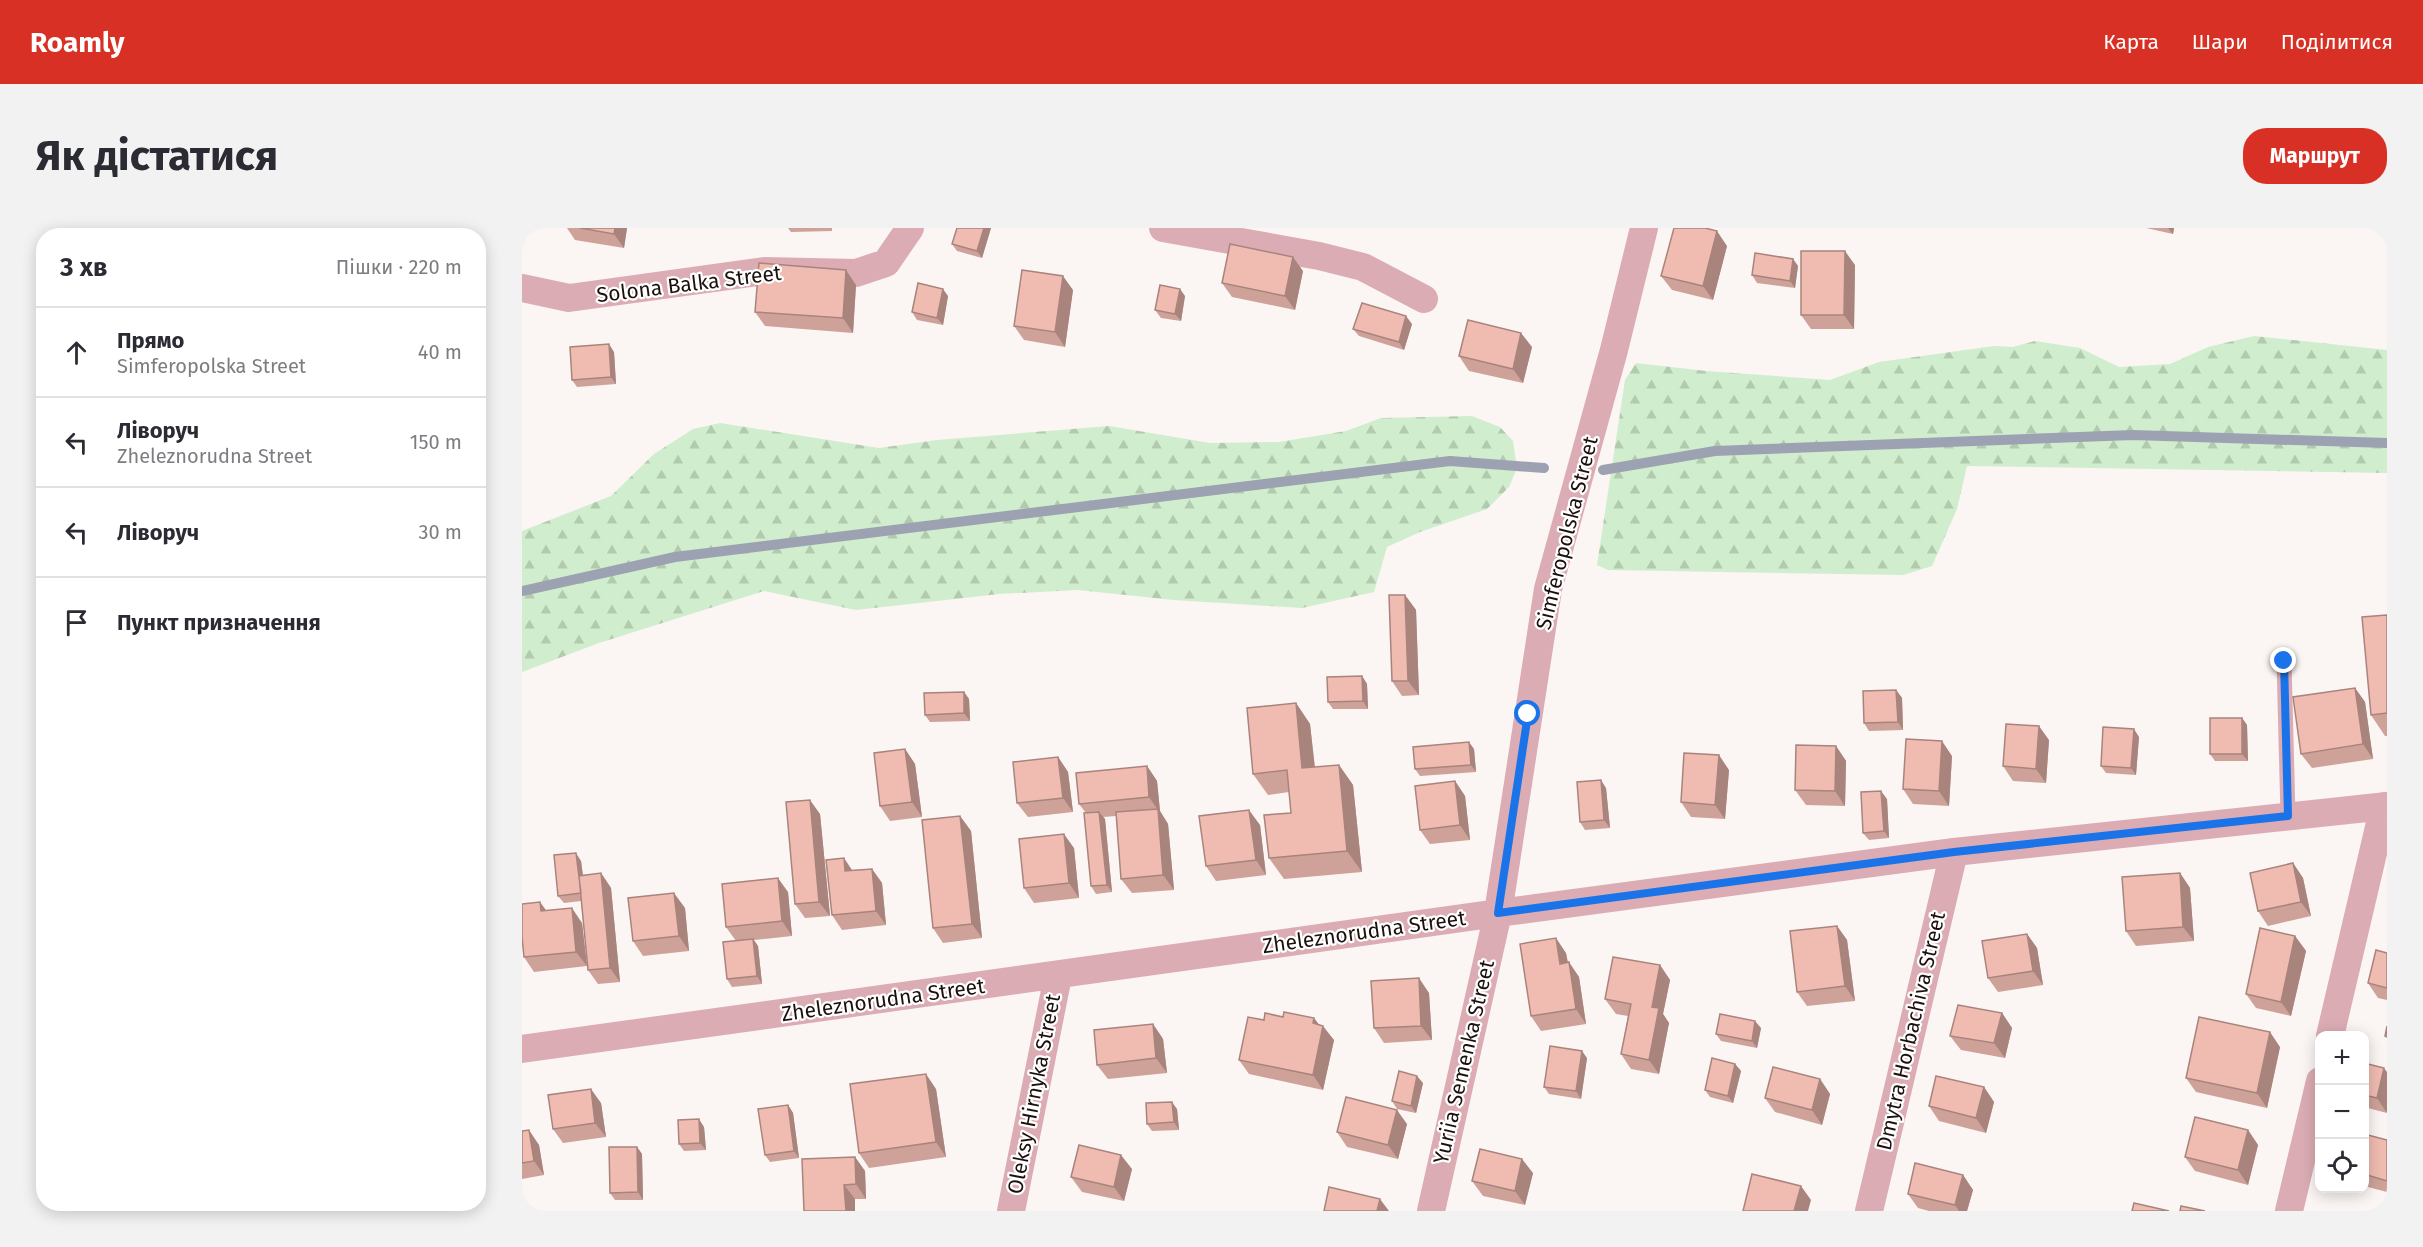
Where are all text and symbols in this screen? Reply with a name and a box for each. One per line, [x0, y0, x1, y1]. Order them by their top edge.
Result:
text: Roamly [30, 26, 124, 59]
text: Карта [2103, 29, 2159, 55]
text: Шари [2192, 29, 2248, 55]
text: Поділитися [2281, 29, 2393, 55]
button: Маршрут [2243, 128, 2387, 184]
text: Як дістатися [36, 131, 278, 181]
text: 3 хв [60, 252, 107, 283]
text: Пішки · 220 m [336, 255, 462, 279]
street label: Solona Balka Street [595, 260, 783, 308]
text: Прямо [117, 327, 184, 354]
icon: ahead [60, 336, 93, 369]
text: 40 m [418, 340, 462, 364]
text: Simferopolska Street [117, 354, 306, 378]
text: Ліворуч [117, 417, 199, 444]
icon: left [60, 426, 93, 459]
text: 150 m [410, 430, 462, 454]
street label: Simferopolska Street [1530, 433, 1604, 632]
text: Zheleznorudna Street [117, 444, 312, 468]
icon: left [60, 516, 93, 549]
text: Ліворуч [117, 519, 199, 546]
text: 30 m [418, 520, 462, 544]
icon: arrive [60, 606, 93, 639]
text: Пункт призначення [117, 609, 321, 636]
route end [2270, 647, 2296, 673]
route start [1514, 700, 1540, 726]
street label: Zheleznorudna Street [1261, 905, 1468, 959]
street label: Dmytra Horbachiva Street [1871, 909, 1951, 1153]
street label: Yuriia Semenka Street [1428, 957, 1500, 1167]
street label: Zheleznorudna Street [780, 973, 987, 1027]
street label: Oleksy Hirnyka Street [1002, 991, 1066, 1196]
map controls [2315, 1031, 2369, 1193]
button: + [2315, 1031, 2369, 1085]
button: − [2315, 1085, 2369, 1139]
button: locate [2315, 1139, 2369, 1193]

